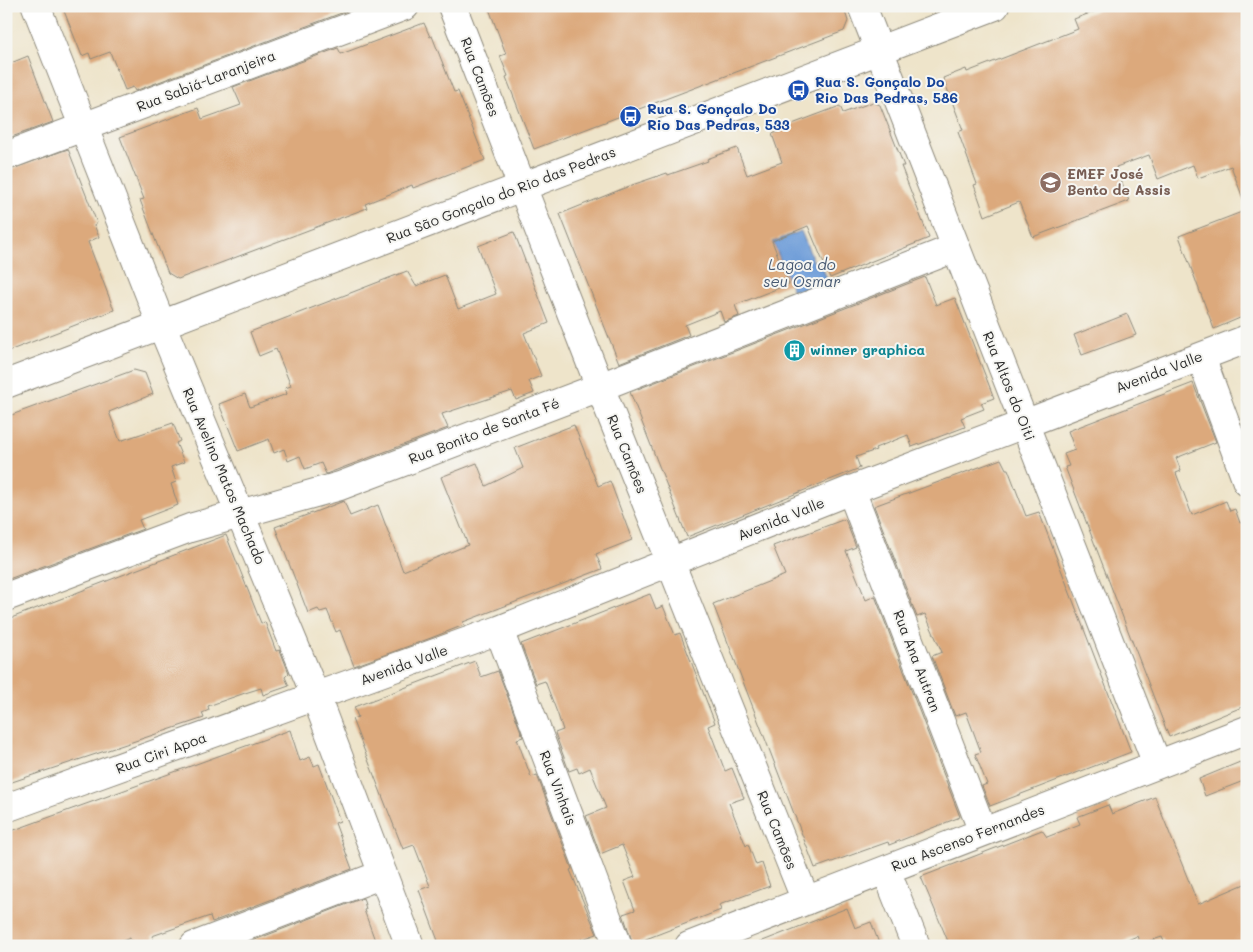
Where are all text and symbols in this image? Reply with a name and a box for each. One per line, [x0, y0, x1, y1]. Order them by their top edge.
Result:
street label: Rua Camões [457, 34, 504, 119]
street label: Rua Sabiá-Laranjeira [134, 45, 278, 116]
place label: Rua S. Gonçalo Do Rio Das Pedras, 586 [815, 72, 958, 107]
bus stop icon: Rua S. Gonçalo Do Rio Das Pedras, 586 [787, 78, 811, 102]
place label: Rua S. Gonçalo Do Rio Das Pedras, 533 [647, 99, 790, 134]
bus stop icon: Rua S. Gonçalo Do Rio Das Pedras, 533 [619, 105, 643, 129]
street label: Rua São Gonçalo do Rio das Pedras [383, 142, 618, 247]
place label: EMEF José Bento de Assis [1067, 164, 1170, 199]
school or university icon: EMEF José Bento de Assis [1039, 170, 1063, 194]
water label: Lagoa do seu Osmar [763, 254, 841, 291]
street label: Rua Altos do Oiti [979, 328, 1040, 443]
building icon: winner graphica [782, 338, 806, 362]
place label: winner graphica [810, 340, 926, 359]
street label: Avenida Valle [1113, 346, 1205, 397]
street label: Rua Avelino Matos Machado [179, 385, 270, 567]
street label: Rua Bonito de Santa Fé [406, 393, 562, 468]
street label: Rua Camões [603, 412, 652, 496]
street label: Avenida Valle [735, 493, 827, 545]
street label: Rua Ana Autran [889, 607, 946, 714]
street label: Avenida Valle [357, 640, 450, 689]
street label: Rua Ciri Apoa [113, 727, 209, 778]
street label: Rua Vinhais [536, 748, 581, 828]
street label: Rua Camões [753, 788, 802, 872]
street label: Rua Ascenso Fernandes [888, 800, 1047, 876]

